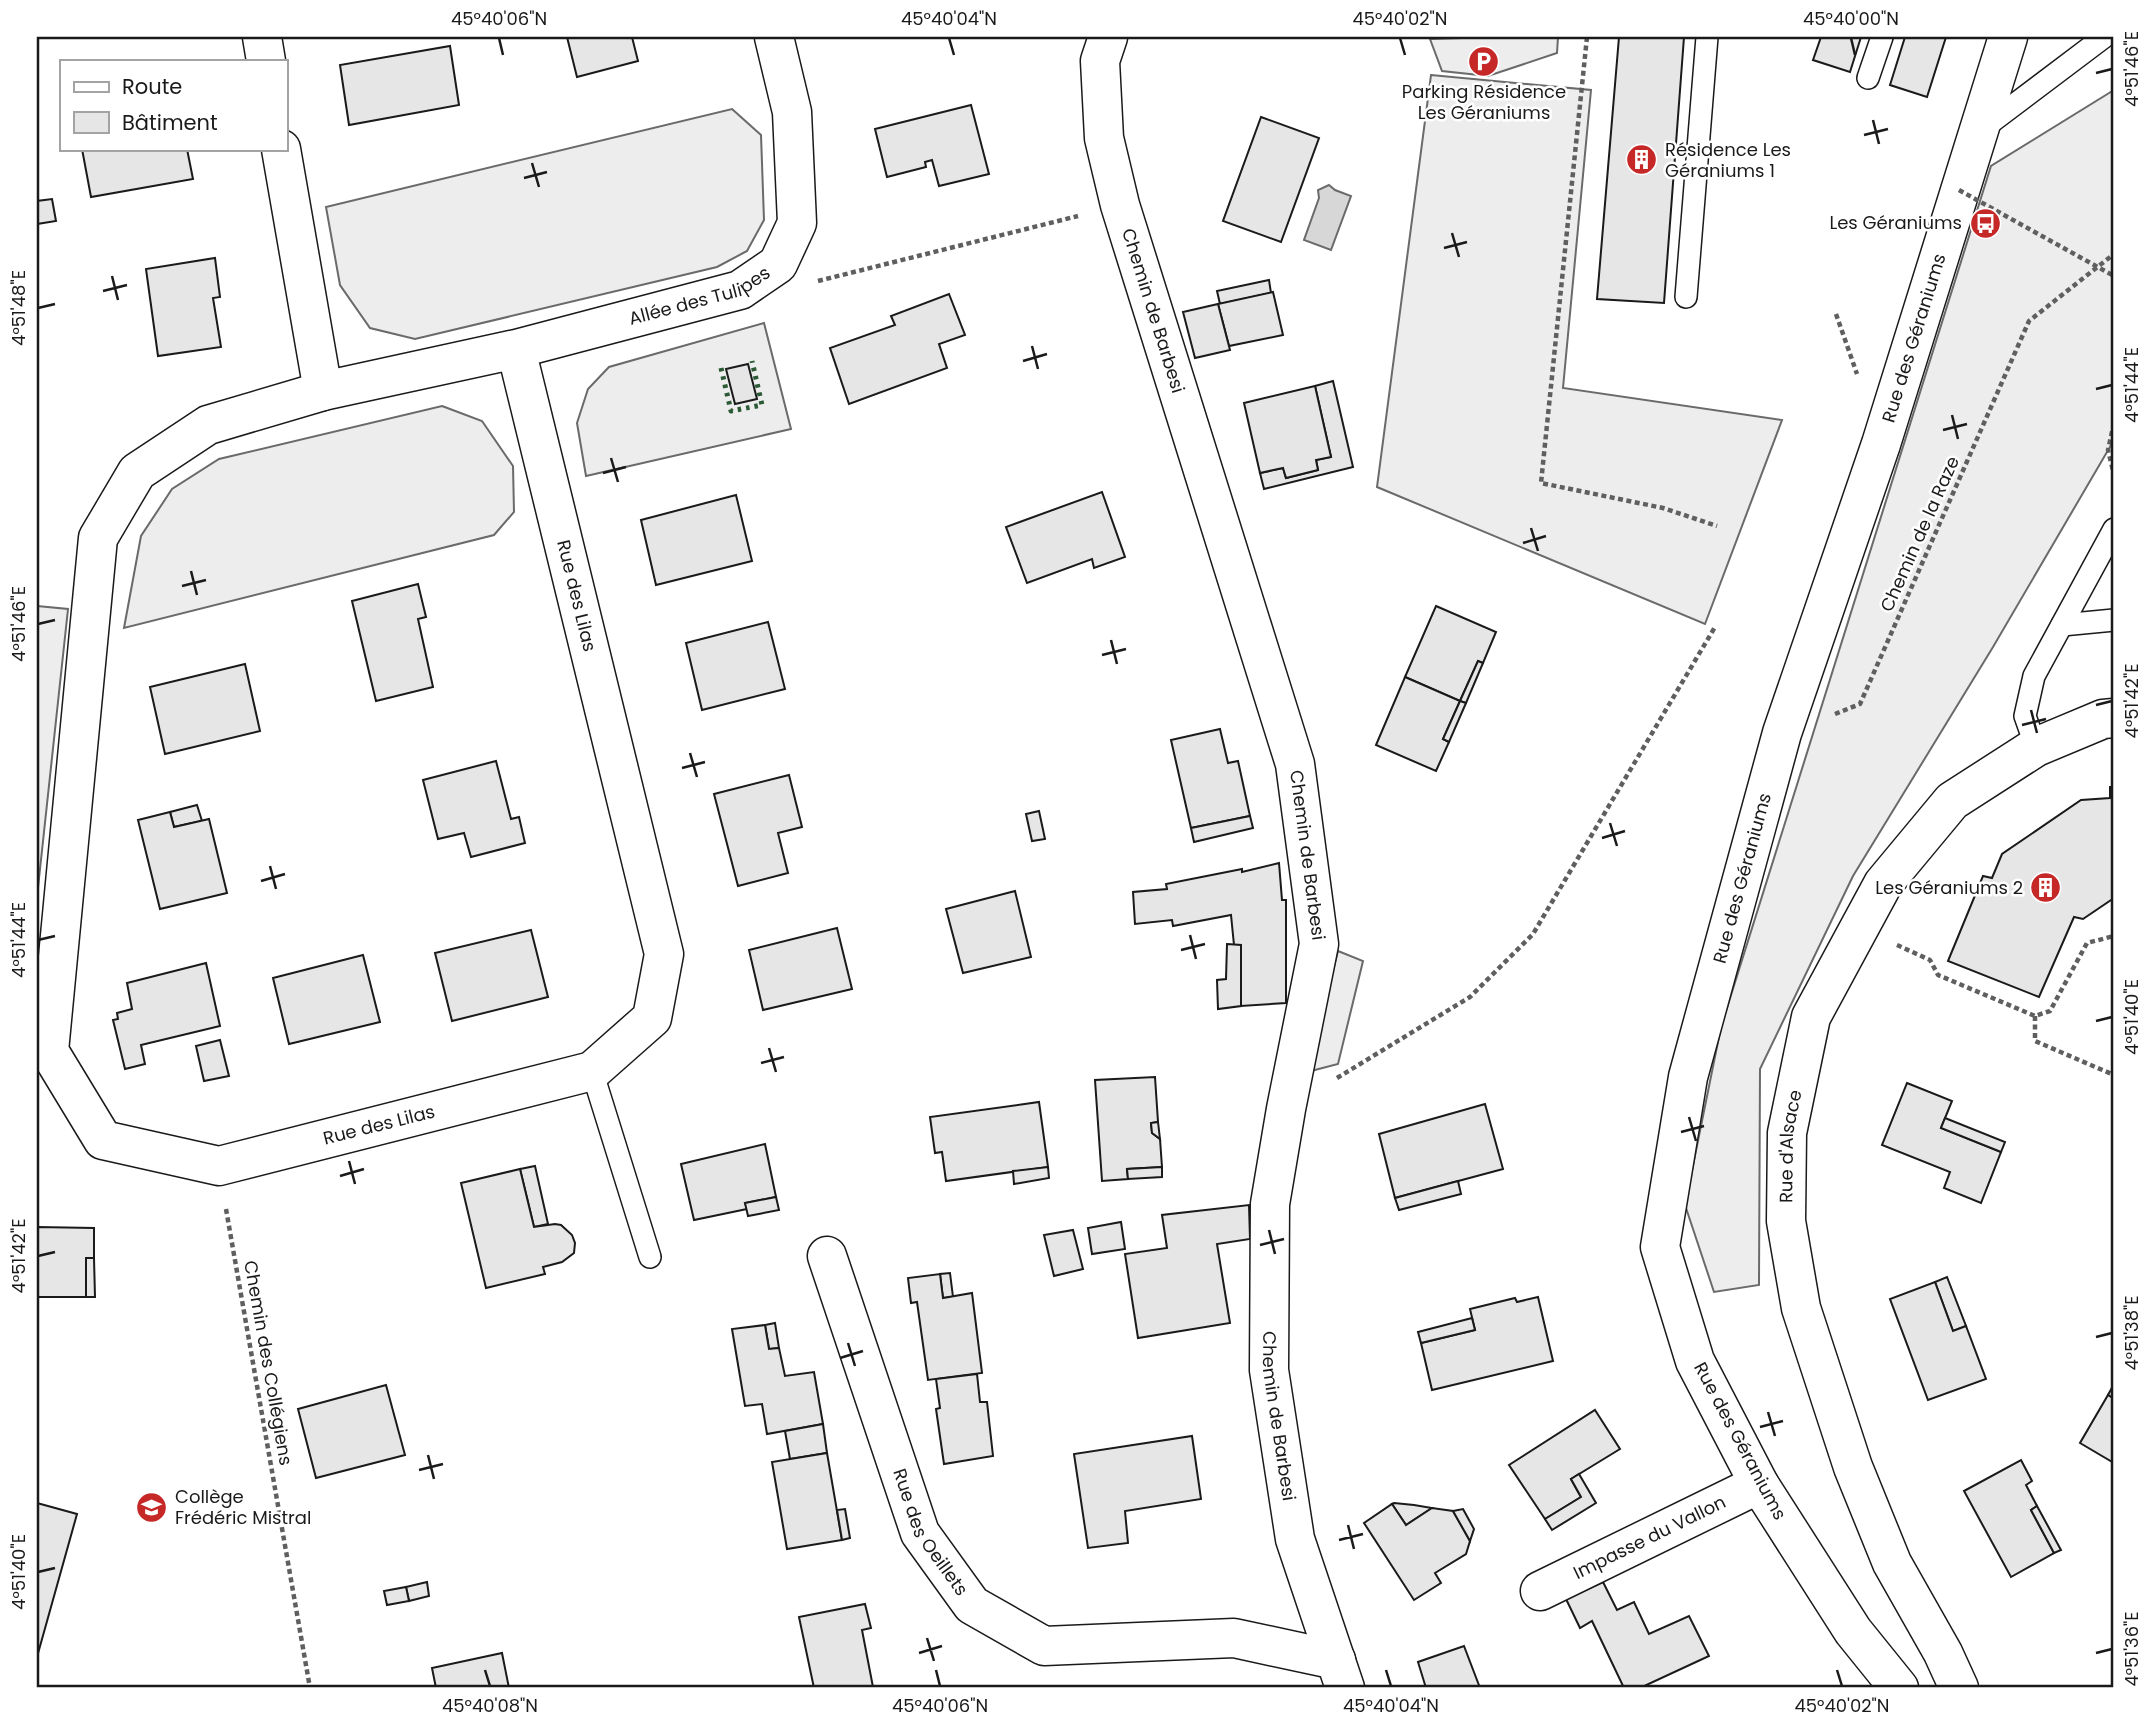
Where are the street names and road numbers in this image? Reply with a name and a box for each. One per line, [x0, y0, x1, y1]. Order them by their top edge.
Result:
street label: Chemin de Barbesi [1116, 225, 1191, 396]
street label: Rue des Géraniums [1875, 250, 1952, 425]
street label: Allée des Tulipes [626, 260, 775, 331]
street label: Chemin de la Raze [1874, 452, 1965, 616]
street label: Rue des Lilas [551, 537, 603, 654]
street label: Chemin de Barbesi [1284, 769, 1331, 942]
street label: Rue des Géraniums [1707, 790, 1777, 966]
street label: Rue d'Alsace [1773, 1088, 1808, 1203]
street label: Rue des Lilas [320, 1099, 437, 1150]
street label: Chemin des Collégiens [238, 1259, 299, 1467]
street label: Chemin de Barbesi [1257, 1331, 1302, 1503]
street label: Rue des Géraniums [1688, 1357, 1793, 1524]
street label: Rue des Oeillets [887, 1465, 974, 1601]
street label: Impasse du Vallon [1569, 1489, 1730, 1585]

